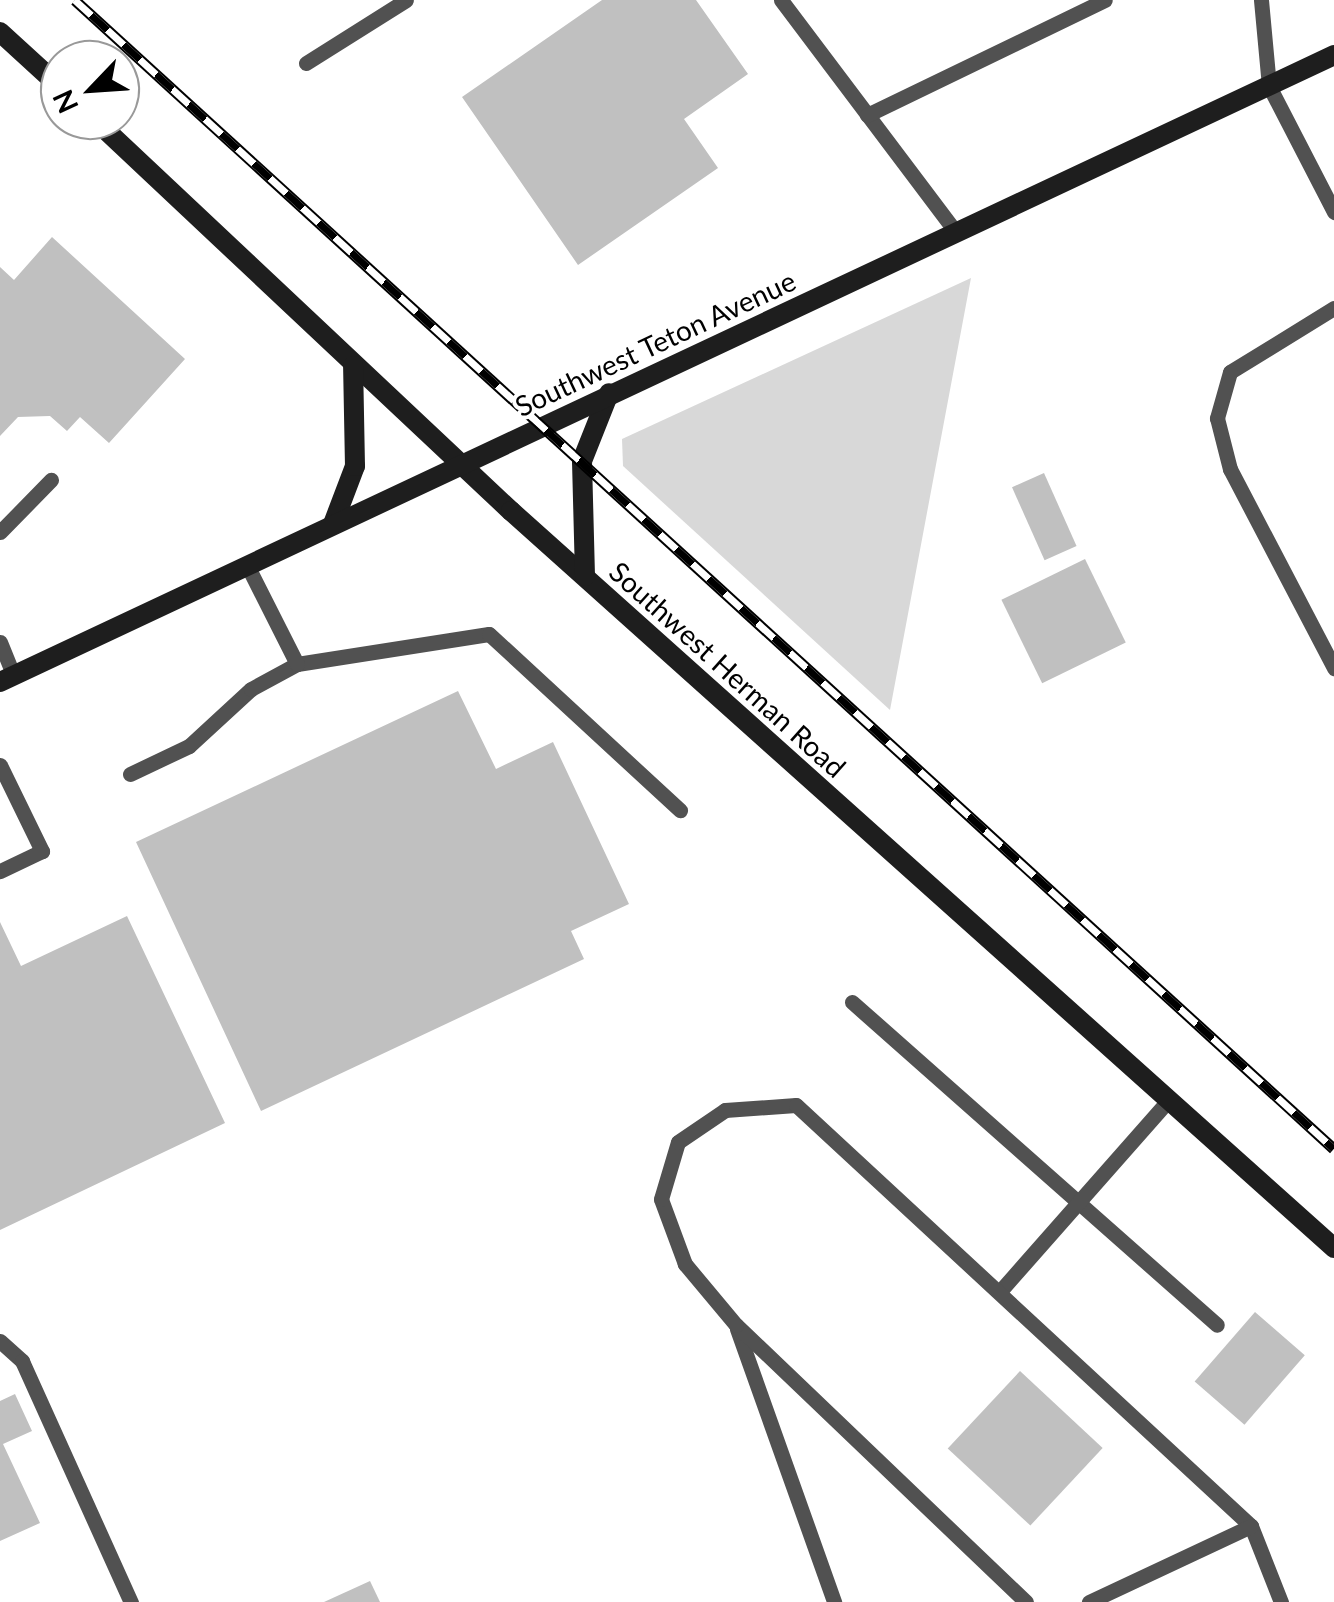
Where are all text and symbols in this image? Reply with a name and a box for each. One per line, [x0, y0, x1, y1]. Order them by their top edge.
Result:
north arrow [40, 40, 140, 140]
text: N [45, 85, 85, 119]
street label: Southwest Teton Avenue [509, 263, 801, 423]
street label: Southwest Herman Road [603, 554, 853, 784]

